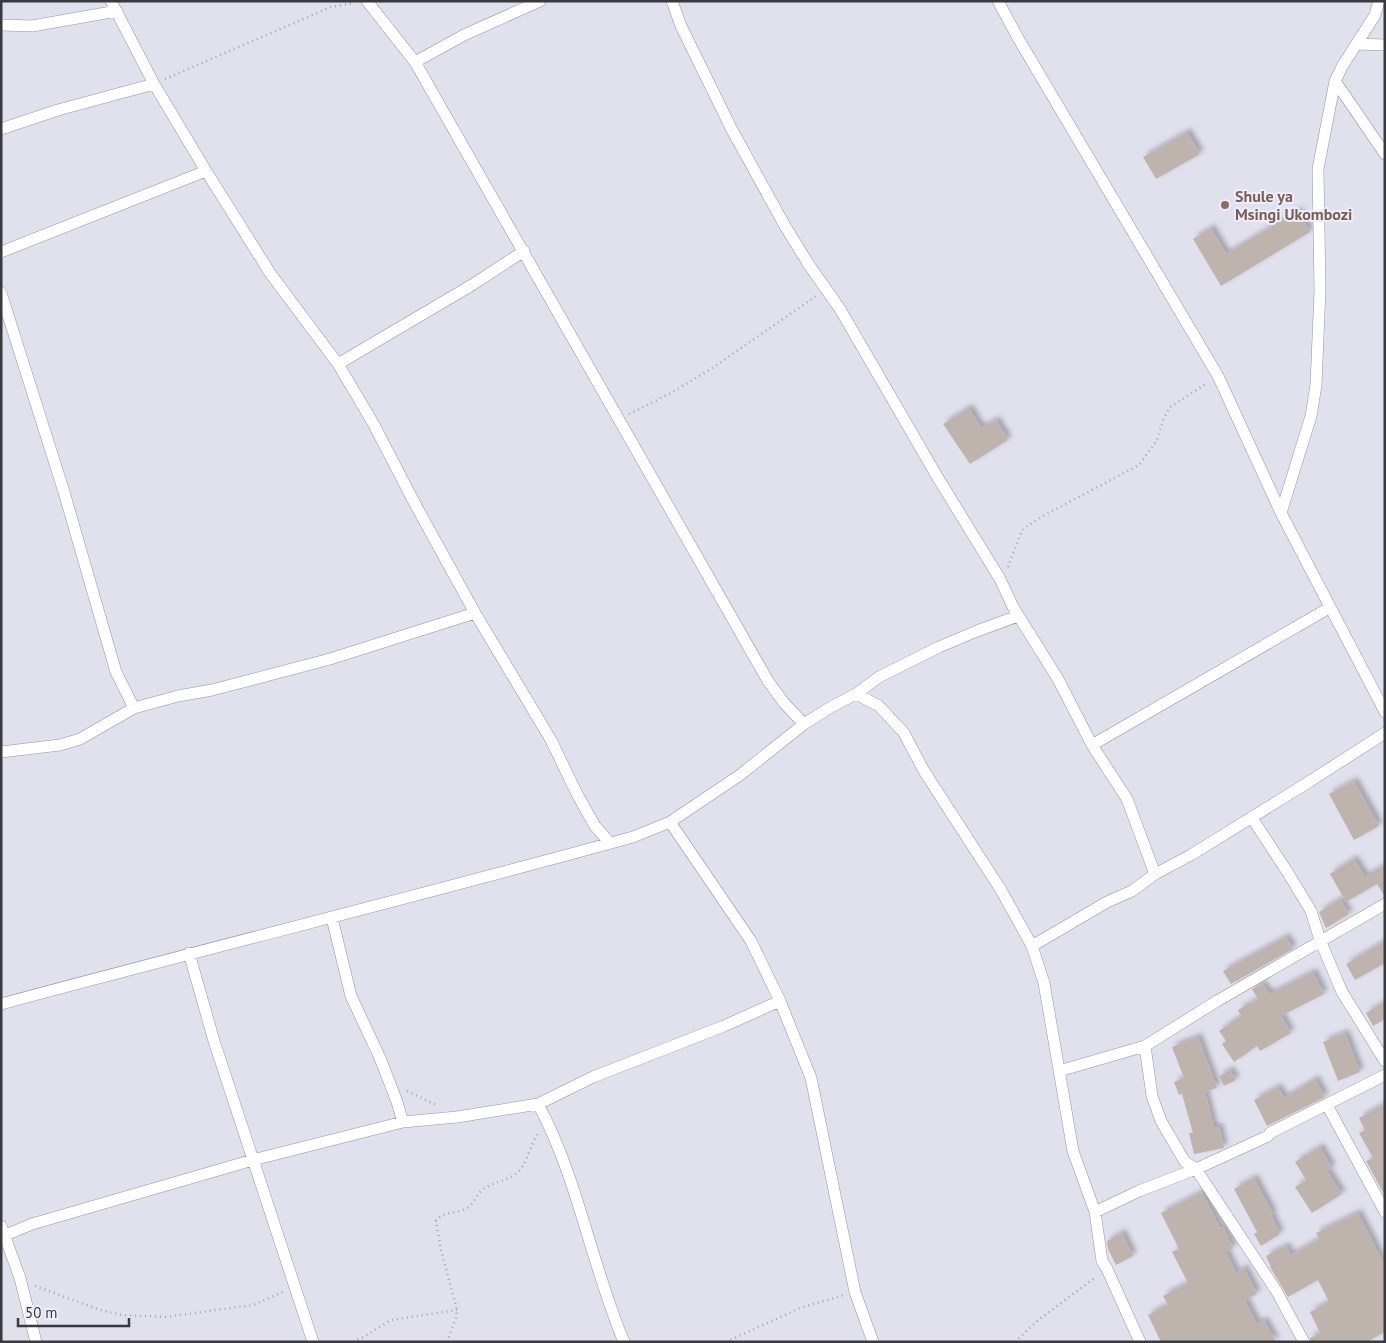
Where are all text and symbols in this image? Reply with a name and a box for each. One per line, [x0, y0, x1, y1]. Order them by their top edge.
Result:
place label: Shule ya Msingi Ukombozi [1235, 186, 1352, 224]
marker: Shule ya Msingi Ukombozi [1219, 199, 1231, 211]
scale bar [18, 1296, 129, 1328]
text: 50 m [25, 1303, 58, 1322]

